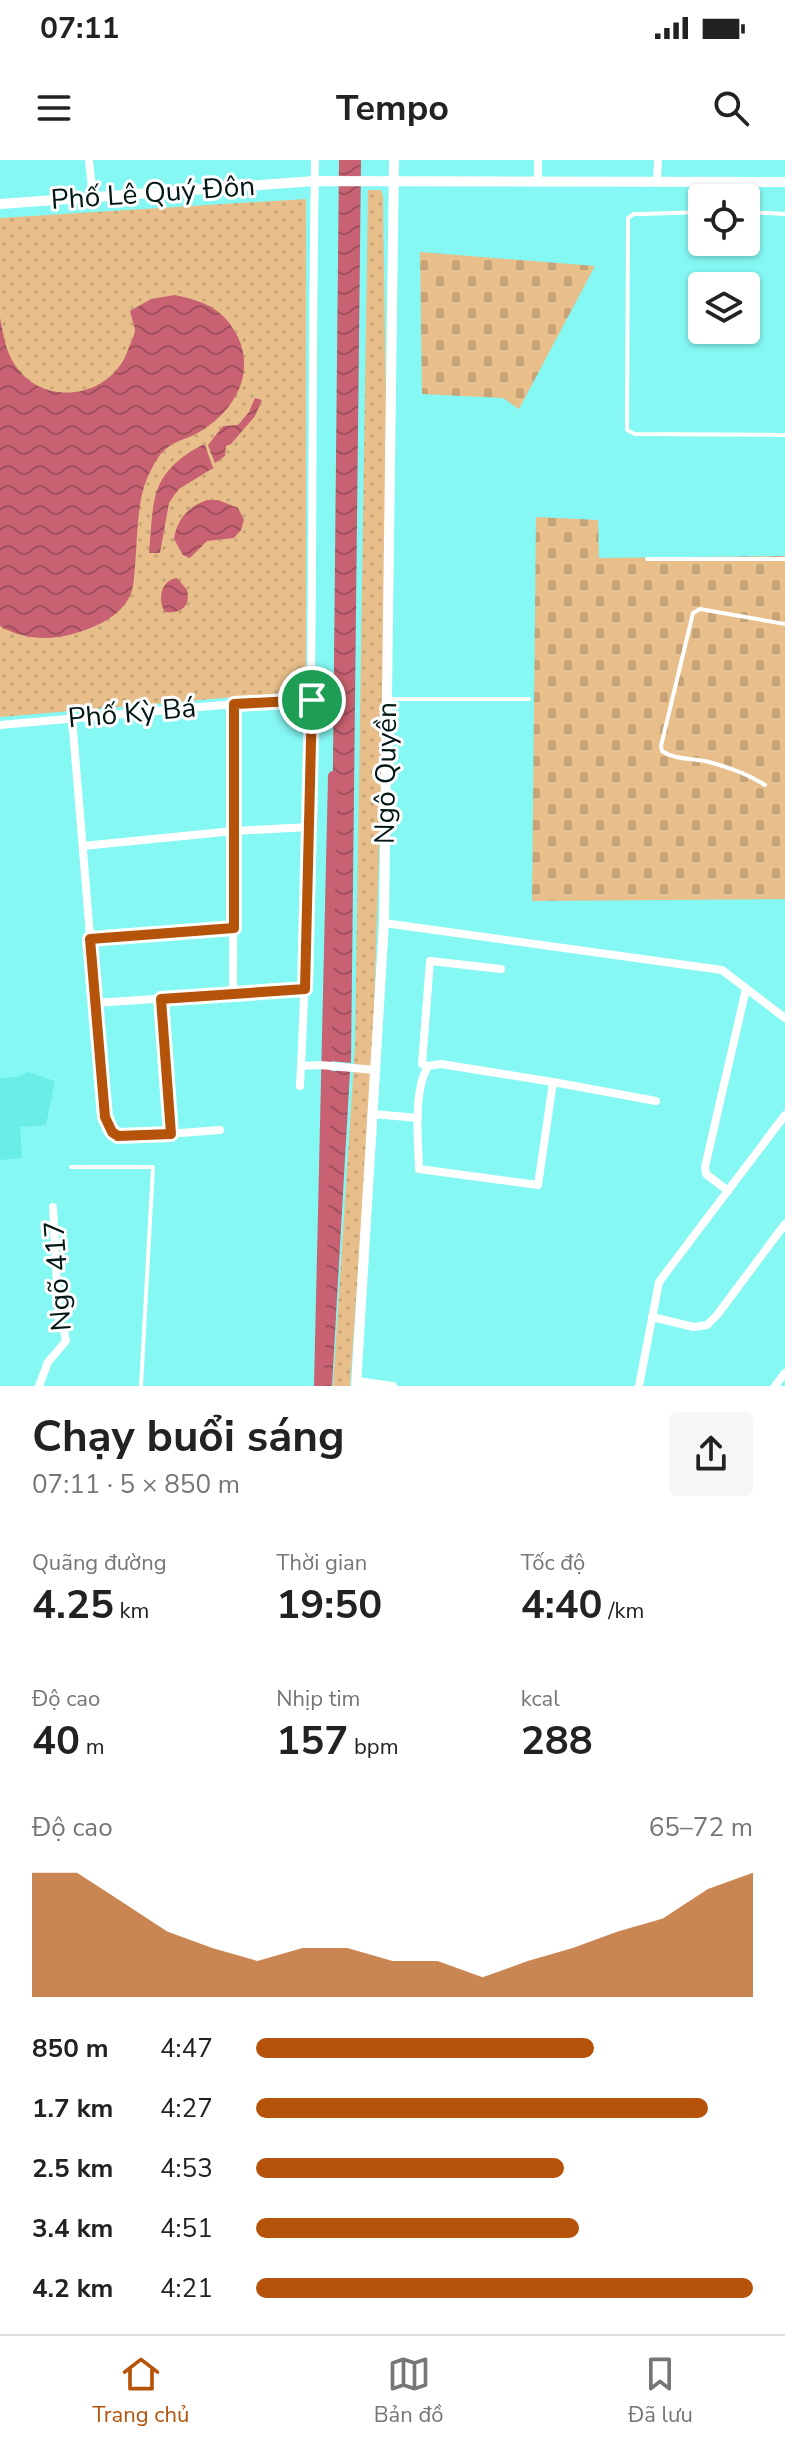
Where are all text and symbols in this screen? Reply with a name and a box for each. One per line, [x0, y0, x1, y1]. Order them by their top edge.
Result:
text: 07:11 [40, 8, 119, 49]
text: Tempo [336, 84, 449, 133]
icon: menu [32, 86, 76, 130]
icon: search [709, 86, 753, 130]
street label: Phố Lê Quý Đôn [50, 167, 256, 219]
map controls [688, 184, 760, 344]
button: locate [688, 184, 760, 256]
button: layers [688, 272, 760, 344]
pin [278, 666, 346, 734]
icon: arrive [290, 678, 334, 722]
street label: Phố Kỳ Bá [66, 688, 198, 738]
street label: Ngô Quyền [366, 702, 406, 844]
street label: Ngõ 417 [35, 1220, 81, 1332]
text: Chạy buổi sáng [32, 1407, 345, 1467]
button: share [669, 1412, 753, 1496]
text: 07:11 · 5 × 850 m [32, 1467, 240, 1502]
text: Quãng đường [32, 1548, 167, 1578]
text: Thời gian [276, 1548, 367, 1578]
text: Tốc độ [521, 1548, 585, 1578]
text: 4.25 [32, 1578, 114, 1632]
text: 19:50 [276, 1578, 382, 1632]
text: 4:40 [521, 1578, 603, 1632]
text: km [114, 1596, 149, 1626]
text: /km [603, 1596, 644, 1626]
text: Độ cao [32, 1684, 100, 1714]
text: Nhịp tim [276, 1684, 360, 1714]
text: kcal [521, 1684, 560, 1714]
text: 40 [32, 1714, 80, 1768]
text: 157 [276, 1714, 348, 1768]
text: 288 [521, 1714, 593, 1768]
text: m [80, 1732, 105, 1762]
text: bpm [348, 1732, 398, 1762]
text: Độ cao [32, 1810, 113, 1845]
text: 65–72 m [649, 1810, 753, 1845]
text: 850 m [32, 2031, 109, 2066]
text: 4:47 [160, 2031, 213, 2066]
text: 1.7 km [32, 2091, 113, 2126]
text: 4:27 [160, 2091, 213, 2126]
text: 2.5 km [32, 2151, 113, 2186]
text: 4:53 [160, 2151, 213, 2186]
text: 3.4 km [32, 2211, 113, 2246]
text: 4:51 [160, 2211, 213, 2246]
text: 4.2 km [32, 2271, 113, 2306]
text: 4:21 [160, 2271, 213, 2306]
tab: Trang chủ [92, 2352, 189, 2430]
tab: Bản đồ [374, 2352, 443, 2430]
tab: Đã lưu [628, 2352, 693, 2430]

